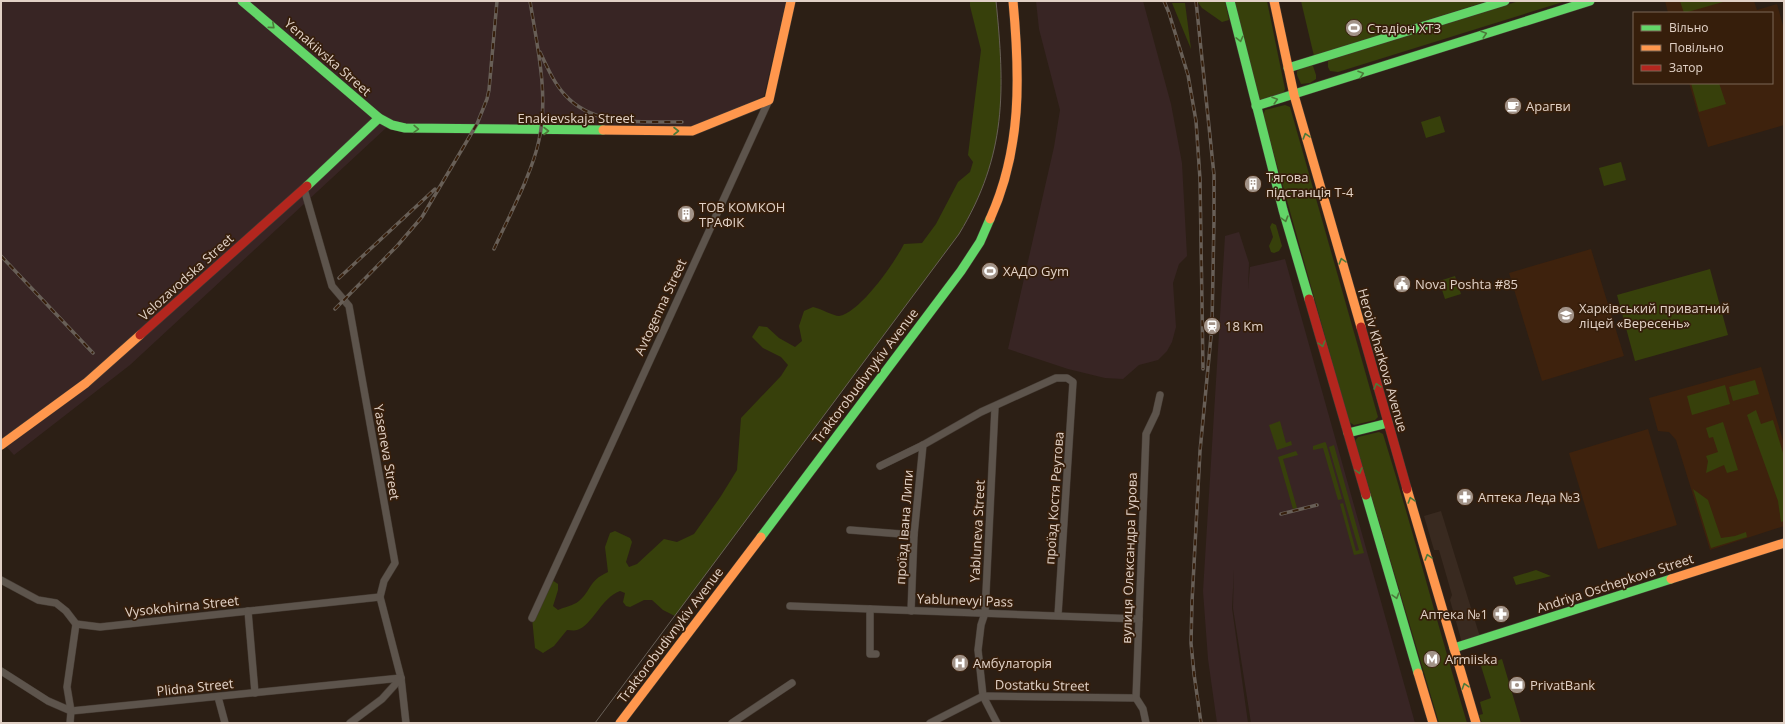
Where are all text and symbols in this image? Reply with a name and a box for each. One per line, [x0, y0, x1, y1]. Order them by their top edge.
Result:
legend [1633, 12, 1773, 84]
street label: Yenakiivska Street [281, 14, 376, 100]
sports icon: Стадіон ХТЗ [1344, 18, 1364, 38]
place label: Стадіон ХТЗ [1367, 19, 1441, 37]
text: Вільно [1669, 19, 1709, 36]
one-way arrow [267, 22, 275, 29]
one-way arrow [1481, 31, 1488, 39]
one-way arrow [1235, 36, 1243, 42]
text: Повільно [1669, 39, 1724, 56]
text: Затор [1669, 59, 1703, 76]
one-way arrow [1357, 70, 1364, 79]
one-way arrow [1271, 96, 1278, 105]
cafe icon: Арагви [1503, 96, 1523, 116]
place label: Арагви [1526, 97, 1571, 115]
street label: Enakievskaja Street [518, 109, 635, 127]
one-way arrow [413, 124, 419, 133]
one-way arrow [543, 127, 549, 135]
one-way arrow [673, 127, 679, 135]
one-way arrow [1302, 132, 1311, 139]
place label: Тягова підстанція Т-4 [1266, 168, 1354, 201]
building icon: Тягова підстанція Т-4 [1243, 174, 1263, 194]
place label: ТОВ КОМКОН ТРАФІК [699, 198, 785, 231]
building icon: ТОВ КОМКОН ТРАФІК [676, 204, 696, 224]
one-way arrow [1280, 215, 1289, 222]
street label: Velozavodska Street [135, 229, 238, 324]
street label: Avtogenna Street [630, 256, 690, 358]
one-way arrow [1338, 257, 1347, 264]
sports icon: ХАДО Gym [980, 261, 1000, 281]
place label: ХАДО Gym [1003, 262, 1069, 280]
public building icon: Nova Poshta #85 [1392, 274, 1412, 294]
place label: Nova Poshta #85 [1415, 275, 1518, 293]
street label: Heroiv Kharkova Avenue [1354, 286, 1412, 434]
place label: Харківський приватний ліцей «Вересень» [1579, 299, 1730, 332]
street label: Traktorobudivnykiv Avenue [808, 304, 922, 448]
school or university icon: Харківський приватний ліцей «Вересень» [1556, 305, 1576, 325]
station icon: 18 Km [1202, 316, 1222, 336]
place label: 18 Km [1225, 317, 1263, 335]
one-way arrow [1317, 340, 1326, 347]
one-way arrow [1373, 382, 1382, 389]
street label: Yaseneva Street [370, 403, 404, 502]
street label: проїзд Костя Реутова [1040, 431, 1068, 565]
one-way arrow [1354, 467, 1363, 474]
street label: проїзд Івана Липи [891, 469, 917, 585]
street label: вулиця Олександра Гурова [1117, 472, 1141, 644]
street label: Yabluneva Street [965, 479, 989, 583]
pharmacy icon: Аптека Леда №3 [1455, 487, 1475, 507]
place label: Аптека Леда №3 [1478, 488, 1580, 506]
one-way arrow [1407, 497, 1416, 504]
street label: Andriya Oschepkova Street [1534, 549, 1696, 617]
one-way arrow [1424, 554, 1433, 561]
street label: Traktorobudivnykiv Avenue [613, 563, 727, 707]
street label: Yablunevyi Pass [917, 589, 1013, 611]
street label: Vysokohirna Street [124, 591, 240, 621]
one-way arrow [1391, 592, 1400, 599]
pharmacy icon: Аптека №1 [1491, 604, 1511, 624]
place label: Аптека №1 [1420, 605, 1488, 623]
metro station icon: Armiiska [1422, 649, 1442, 669]
place label: Armiiska [1445, 650, 1497, 668]
hospital icon: Амбулаторія [950, 653, 970, 673]
place label: Амбулаторія [973, 654, 1052, 672]
street label: Plidna Street [156, 674, 235, 700]
street label: Dostatku Street [995, 675, 1090, 695]
bank icon: PrivatBank [1507, 675, 1527, 695]
place label: PrivatBank [1530, 676, 1595, 694]
one-way arrow [1461, 682, 1470, 689]

